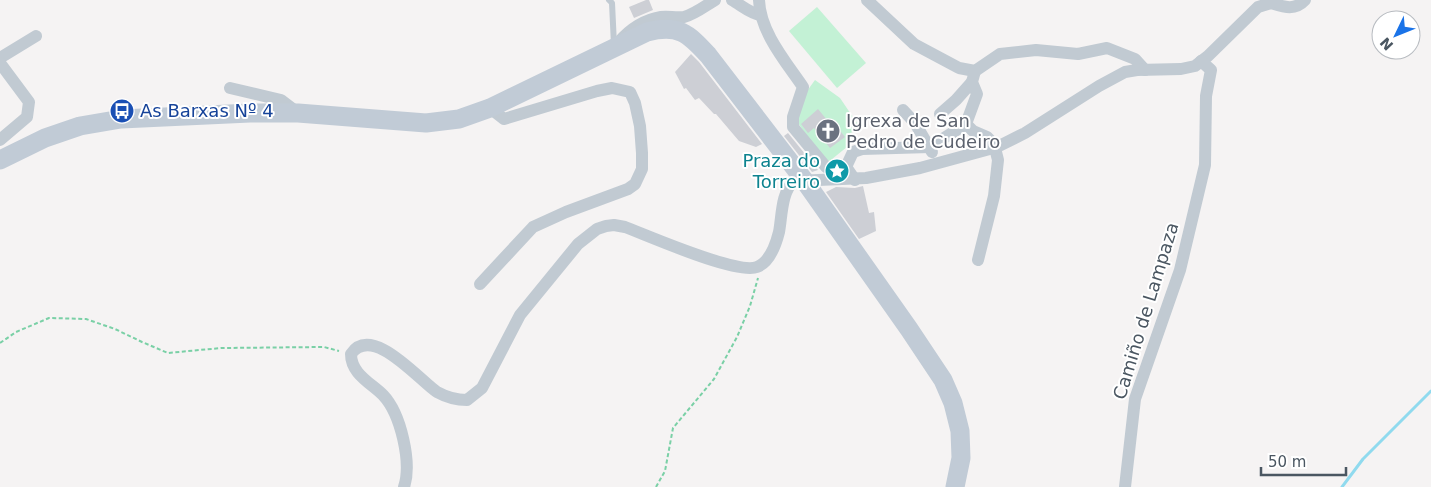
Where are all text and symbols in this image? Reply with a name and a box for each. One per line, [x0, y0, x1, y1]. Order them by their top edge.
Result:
north arrow [1371, 10, 1421, 60]
text: N [1377, 34, 1396, 54]
bus stop icon: As Barxas Nº 4 [109, 98, 135, 124]
place label: As Barxas Nº 4 [140, 100, 274, 121]
place label: Igrexa de San Pedro de Cudeiro [846, 110, 1000, 152]
church icon: Igrexa de San Pedro de Cudeiro [815, 118, 841, 144]
place label: Praza do Torreiro [742, 150, 820, 192]
place icon: Praza do Torreiro [824, 158, 850, 184]
street label: Camiño de Lampaza [1109, 220, 1182, 402]
scale bar [1261, 444, 1346, 476]
text: 50 m [1268, 453, 1306, 471]

